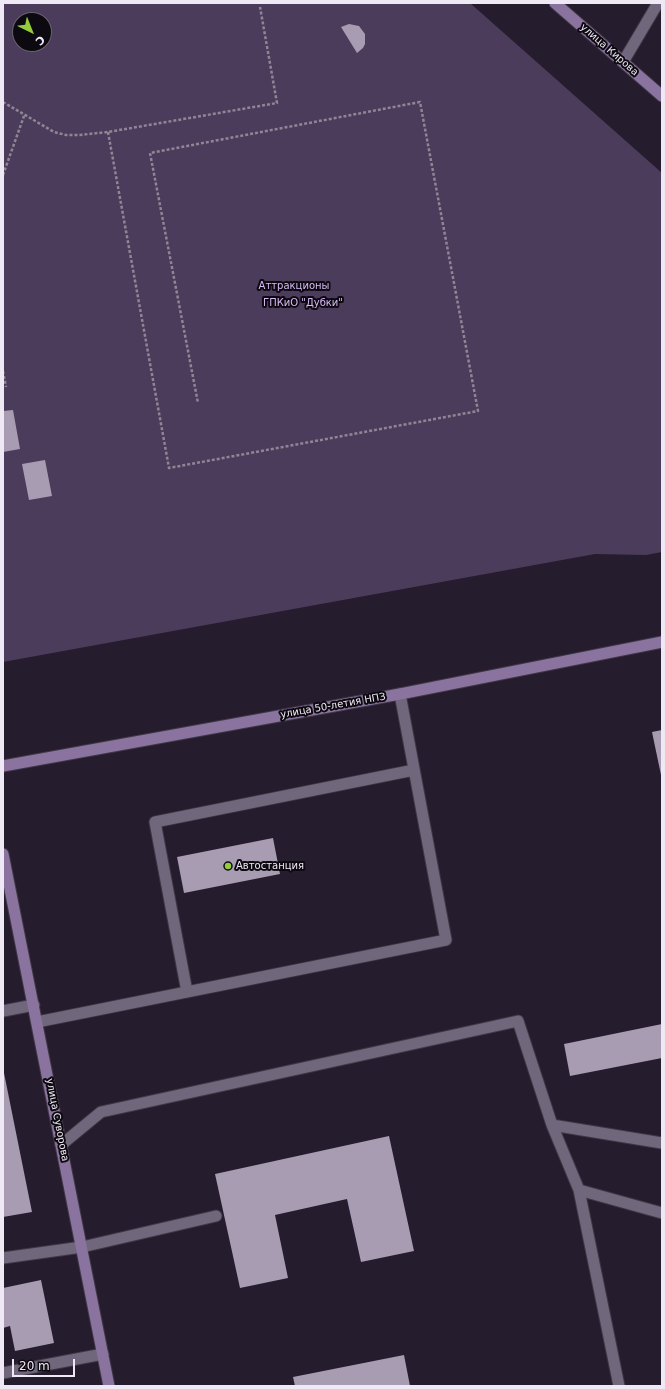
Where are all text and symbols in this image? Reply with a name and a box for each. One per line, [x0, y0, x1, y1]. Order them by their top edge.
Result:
north arrow [12, 12, 52, 52]
street label: улица Кирова [578, 22, 640, 78]
text: С [32, 33, 47, 48]
park label: Аттракционы [259, 280, 329, 292]
park label: ГПКиО "Дубки" [263, 297, 343, 309]
street label: улица 50-летия НПЗ [279, 691, 387, 721]
place label: Автостанция [236, 860, 304, 872]
marker: Автостанция [223, 861, 233, 871]
street label: улица Суворова [43, 1077, 71, 1163]
scale bar [14, 1351, 77, 1377]
text: 20 m [19, 1359, 50, 1373]

